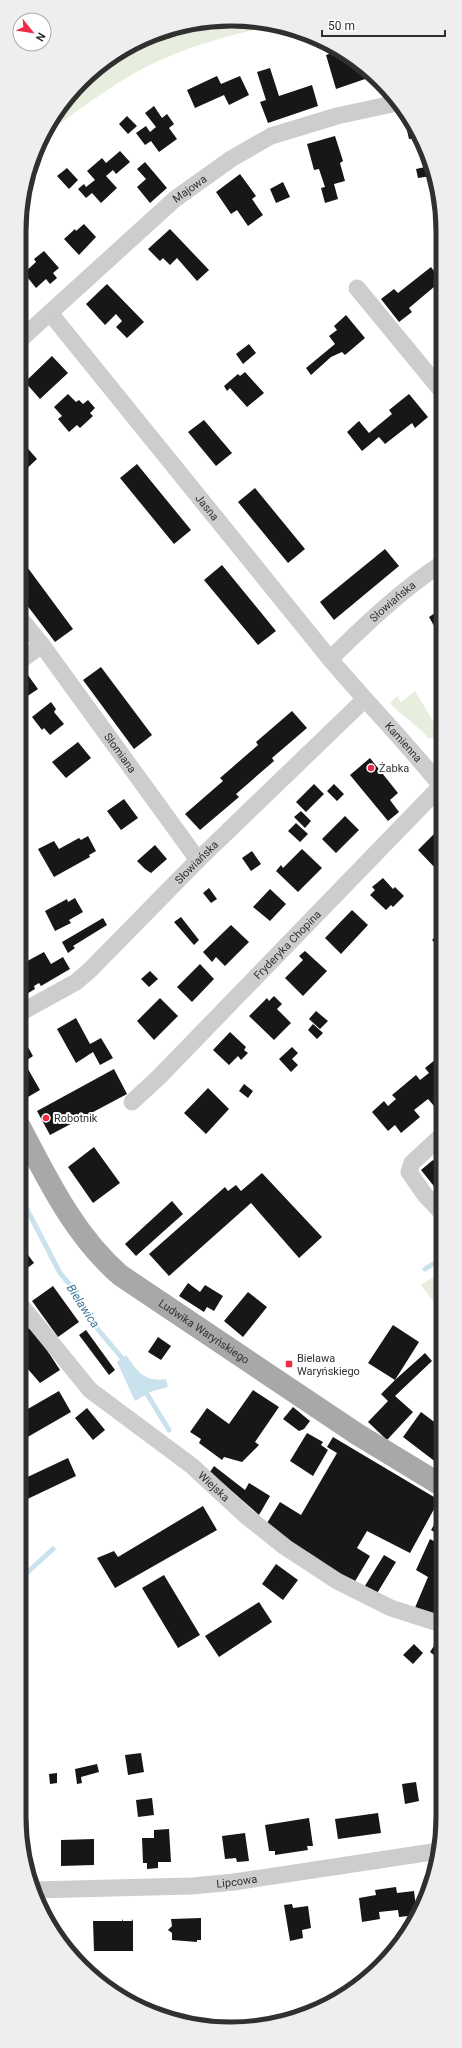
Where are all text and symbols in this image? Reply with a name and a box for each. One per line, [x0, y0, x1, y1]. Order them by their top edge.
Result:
north arrow [12, 12, 52, 52]
scale bar [322, 12, 445, 38]
text: 50 m [328, 19, 355, 33]
text: N [33, 30, 48, 44]
street label: Majowa [170, 172, 209, 205]
street label: Jasna [193, 492, 222, 523]
street label: Słowiańska [367, 578, 418, 624]
street label: Kamienna [382, 719, 425, 765]
street label: Słomiana [101, 730, 139, 775]
place label: Żabka [379, 762, 409, 775]
marker: Żabka [366, 763, 376, 773]
street label: Słowiańska [172, 838, 221, 886]
street label: Fryderyka Chopina [251, 908, 323, 982]
place label: Robotnik [54, 1112, 98, 1125]
marker: Robotnik [41, 1113, 51, 1123]
water label: Bielawica [64, 1281, 102, 1331]
street label: Ludwika Waryńskiego [156, 1296, 252, 1366]
place label: Bielawa Waryńskiego [297, 1352, 360, 1378]
marker: Bielawa Waryńskiego [284, 1359, 294, 1369]
street label: Wiejska [196, 1469, 232, 1504]
street label: Lipcowa [216, 1872, 258, 1890]

